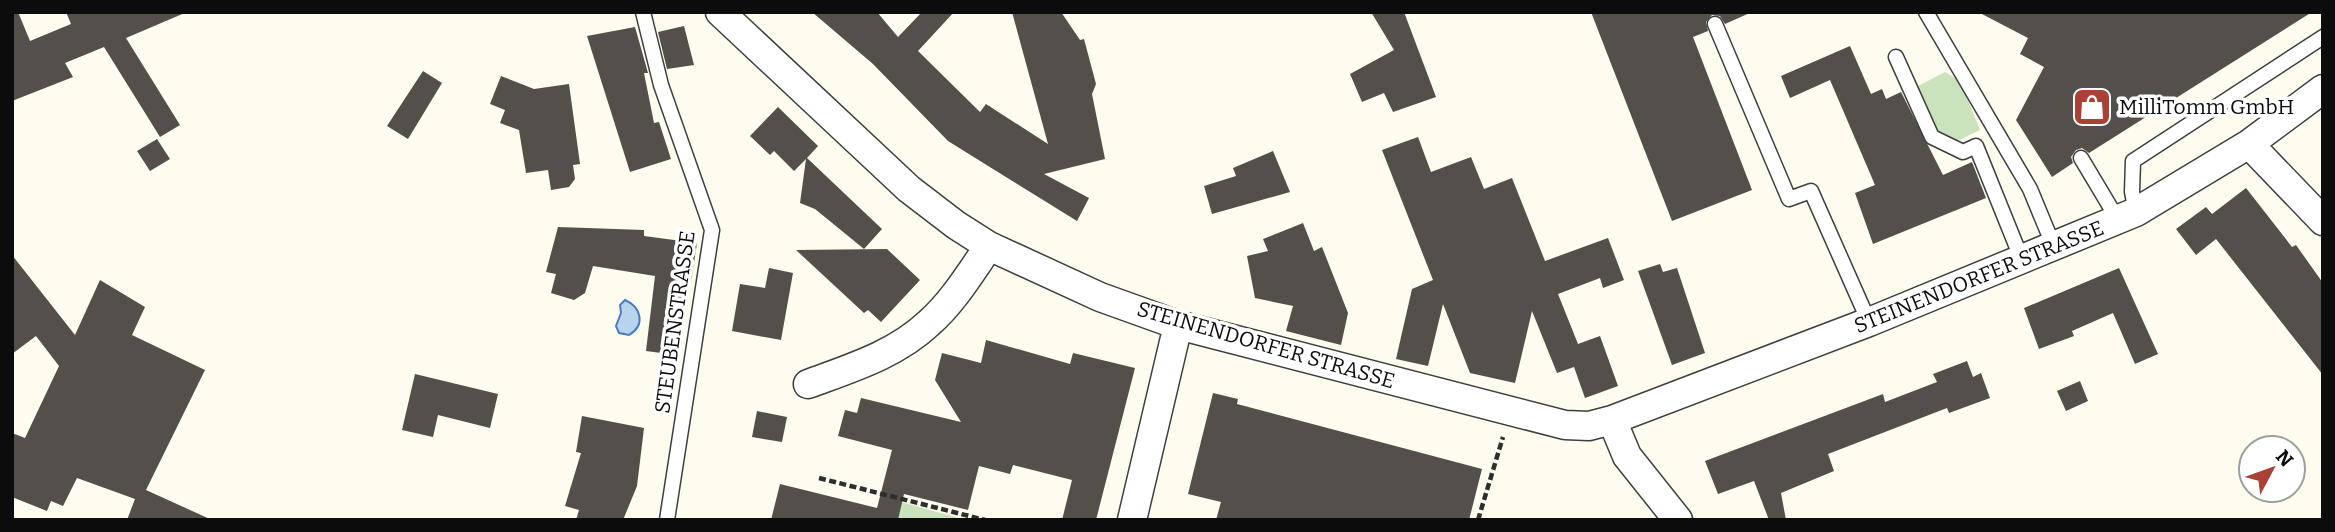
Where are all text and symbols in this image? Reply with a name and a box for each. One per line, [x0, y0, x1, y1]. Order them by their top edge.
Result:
shop icon: MilliTomm GmbH [2071, 86, 2113, 128]
place label: MilliTomm GmbH [2119, 94, 2294, 120]
street label: STEINENDORFER STRASSE [1850, 215, 2108, 339]
street label: STEUBENSTRASSE [649, 229, 701, 415]
street label: STEINENDORFER STRASSE [1134, 296, 1398, 394]
north arrow [2237, 434, 2307, 504]
text: N [2271, 445, 2298, 472]

